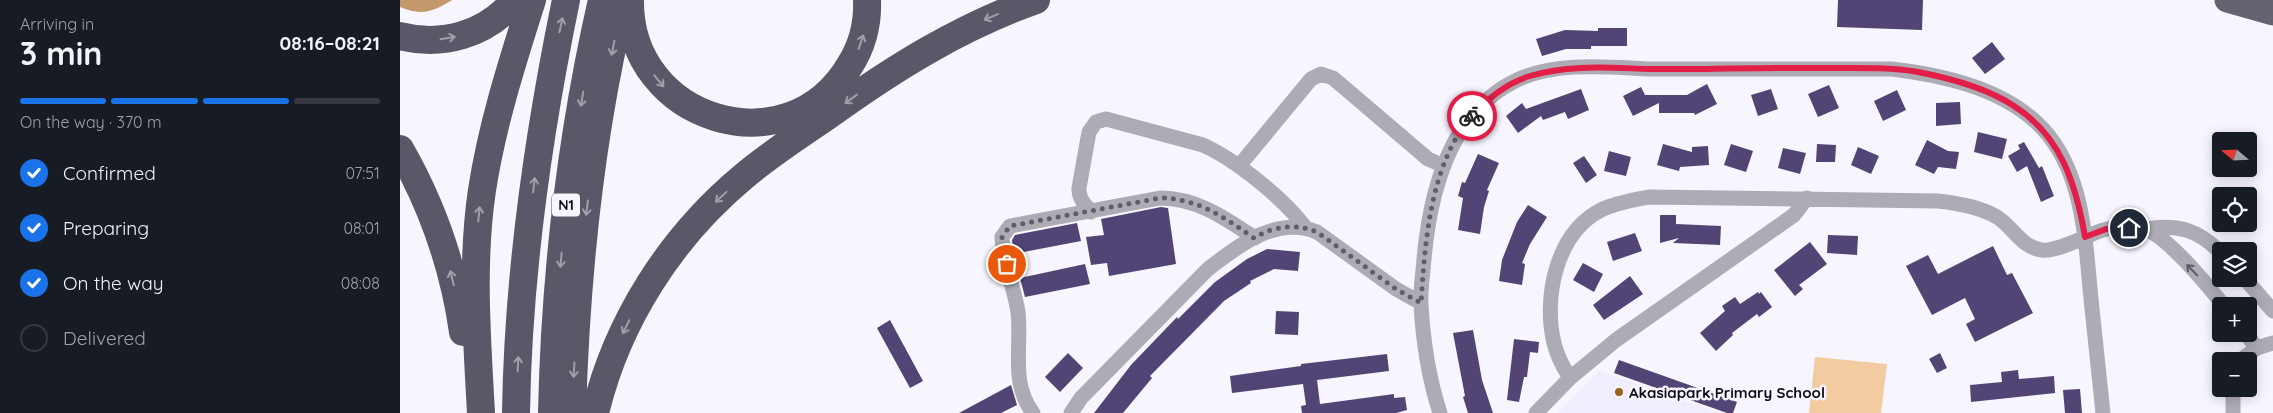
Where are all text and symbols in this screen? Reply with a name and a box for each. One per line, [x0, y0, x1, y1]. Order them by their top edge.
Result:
one-way arrow [984, 13, 999, 23]
text: Arriving in [20, 14, 94, 34]
one-way arrow [557, 17, 566, 33]
text: 08:16–08:21 [280, 31, 380, 55]
text: 3 min [20, 33, 102, 73]
one-way arrow [440, 33, 456, 43]
one-way arrow [856, 34, 866, 50]
one-way arrow [607, 39, 617, 55]
one-way arrow [653, 75, 665, 88]
one-way arrow [577, 91, 587, 107]
courier [1447, 91, 1497, 141]
one-way arrow [844, 94, 858, 104]
icon: bike [1458, 102, 1486, 130]
text: On the way · 370 m [20, 112, 162, 132]
north arrow [2212, 132, 2258, 178]
map controls [2212, 132, 2257, 397]
icon: check [20, 159, 48, 187]
text: Confirmed [63, 161, 156, 185]
text: 07:51 [346, 163, 380, 183]
one-way arrow [529, 177, 539, 193]
button: locate [2212, 187, 2257, 232]
one-way arrow [715, 191, 728, 203]
road number: N1 [552, 194, 580, 216]
one-way arrow [582, 200, 592, 216]
one-way arrow [475, 206, 484, 222]
pin [2108, 207, 2150, 249]
icon: check [20, 214, 48, 242]
icon: home [2115, 214, 2143, 242]
text: Preparing [63, 216, 149, 240]
text: 08:01 [343, 218, 380, 238]
button: layers [2212, 242, 2257, 287]
pin [986, 243, 1028, 285]
icon: bag [993, 250, 1021, 278]
one-way arrow [556, 252, 565, 268]
one-way arrow [2186, 264, 2198, 276]
icon: check [20, 269, 48, 297]
text: On the way [63, 271, 164, 295]
one-way arrow [447, 271, 456, 287]
text: 08:08 [341, 273, 380, 293]
button: + [2212, 297, 2257, 342]
one-way arrow [621, 319, 630, 334]
text: Delivered [63, 326, 146, 350]
button: − [2212, 352, 2257, 397]
one-way arrow [513, 357, 522, 373]
one-way arrow [569, 362, 578, 378]
place label: Akasiapark Primary School [1629, 383, 1825, 402]
marker: Akasiapark Primary School [1613, 386, 1625, 398]

